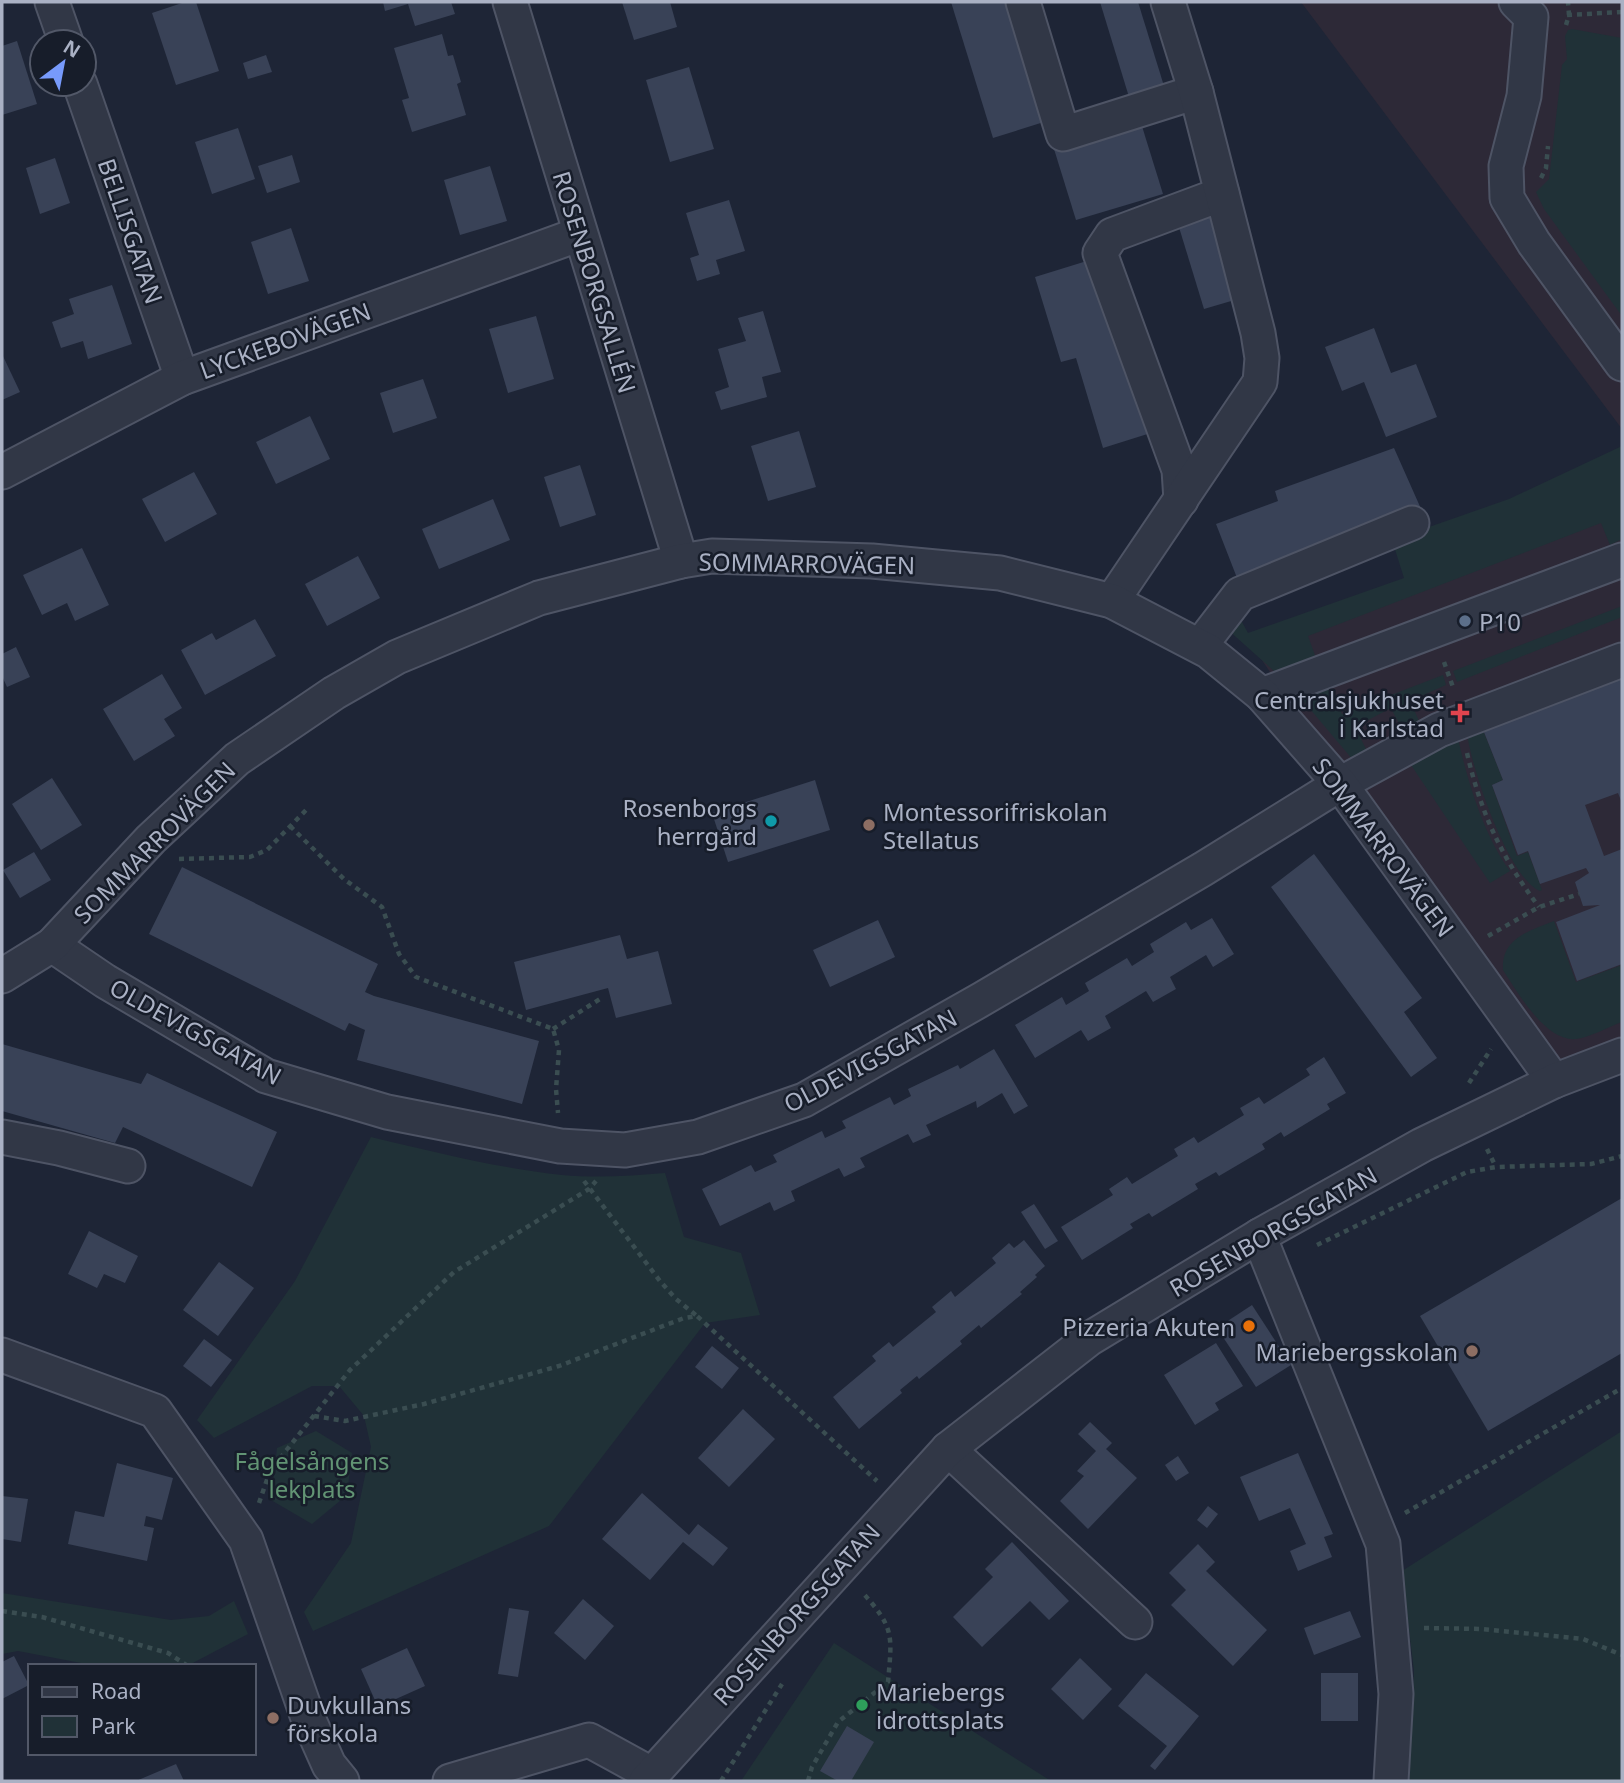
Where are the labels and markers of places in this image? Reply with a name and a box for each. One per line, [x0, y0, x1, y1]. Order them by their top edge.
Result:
place label: P10 [1479, 605, 1521, 638]
marker: P10 [1457, 613, 1473, 629]
place label: Centralsjukhuset i Karlstad [1254, 683, 1444, 744]
marker: Centralsjukhuset i Karlstad [1450, 703, 1470, 723]
place label: Rosenborgs herrgård [622, 791, 757, 852]
place label: Montessorifriskolan Stellatus [883, 795, 1108, 856]
marker: Rosenborgs herrgård [763, 813, 779, 829]
marker: Montessorifriskolan Stellatus [861, 817, 877, 833]
place label: Pizzeria Akuten [1062, 1310, 1235, 1343]
marker: Pizzeria Akuten [1241, 1318, 1257, 1334]
place label: Mariebergsskolan [1256, 1335, 1458, 1368]
marker: Mariebergsskolan [1464, 1343, 1480, 1359]
place label: Mariebergs idrottsplats [876, 1675, 1005, 1736]
place label: Duvkullans förskola [287, 1688, 411, 1749]
marker: Mariebergs idrottsplats [854, 1697, 870, 1713]
marker: Duvkullans förskola [265, 1710, 281, 1726]

